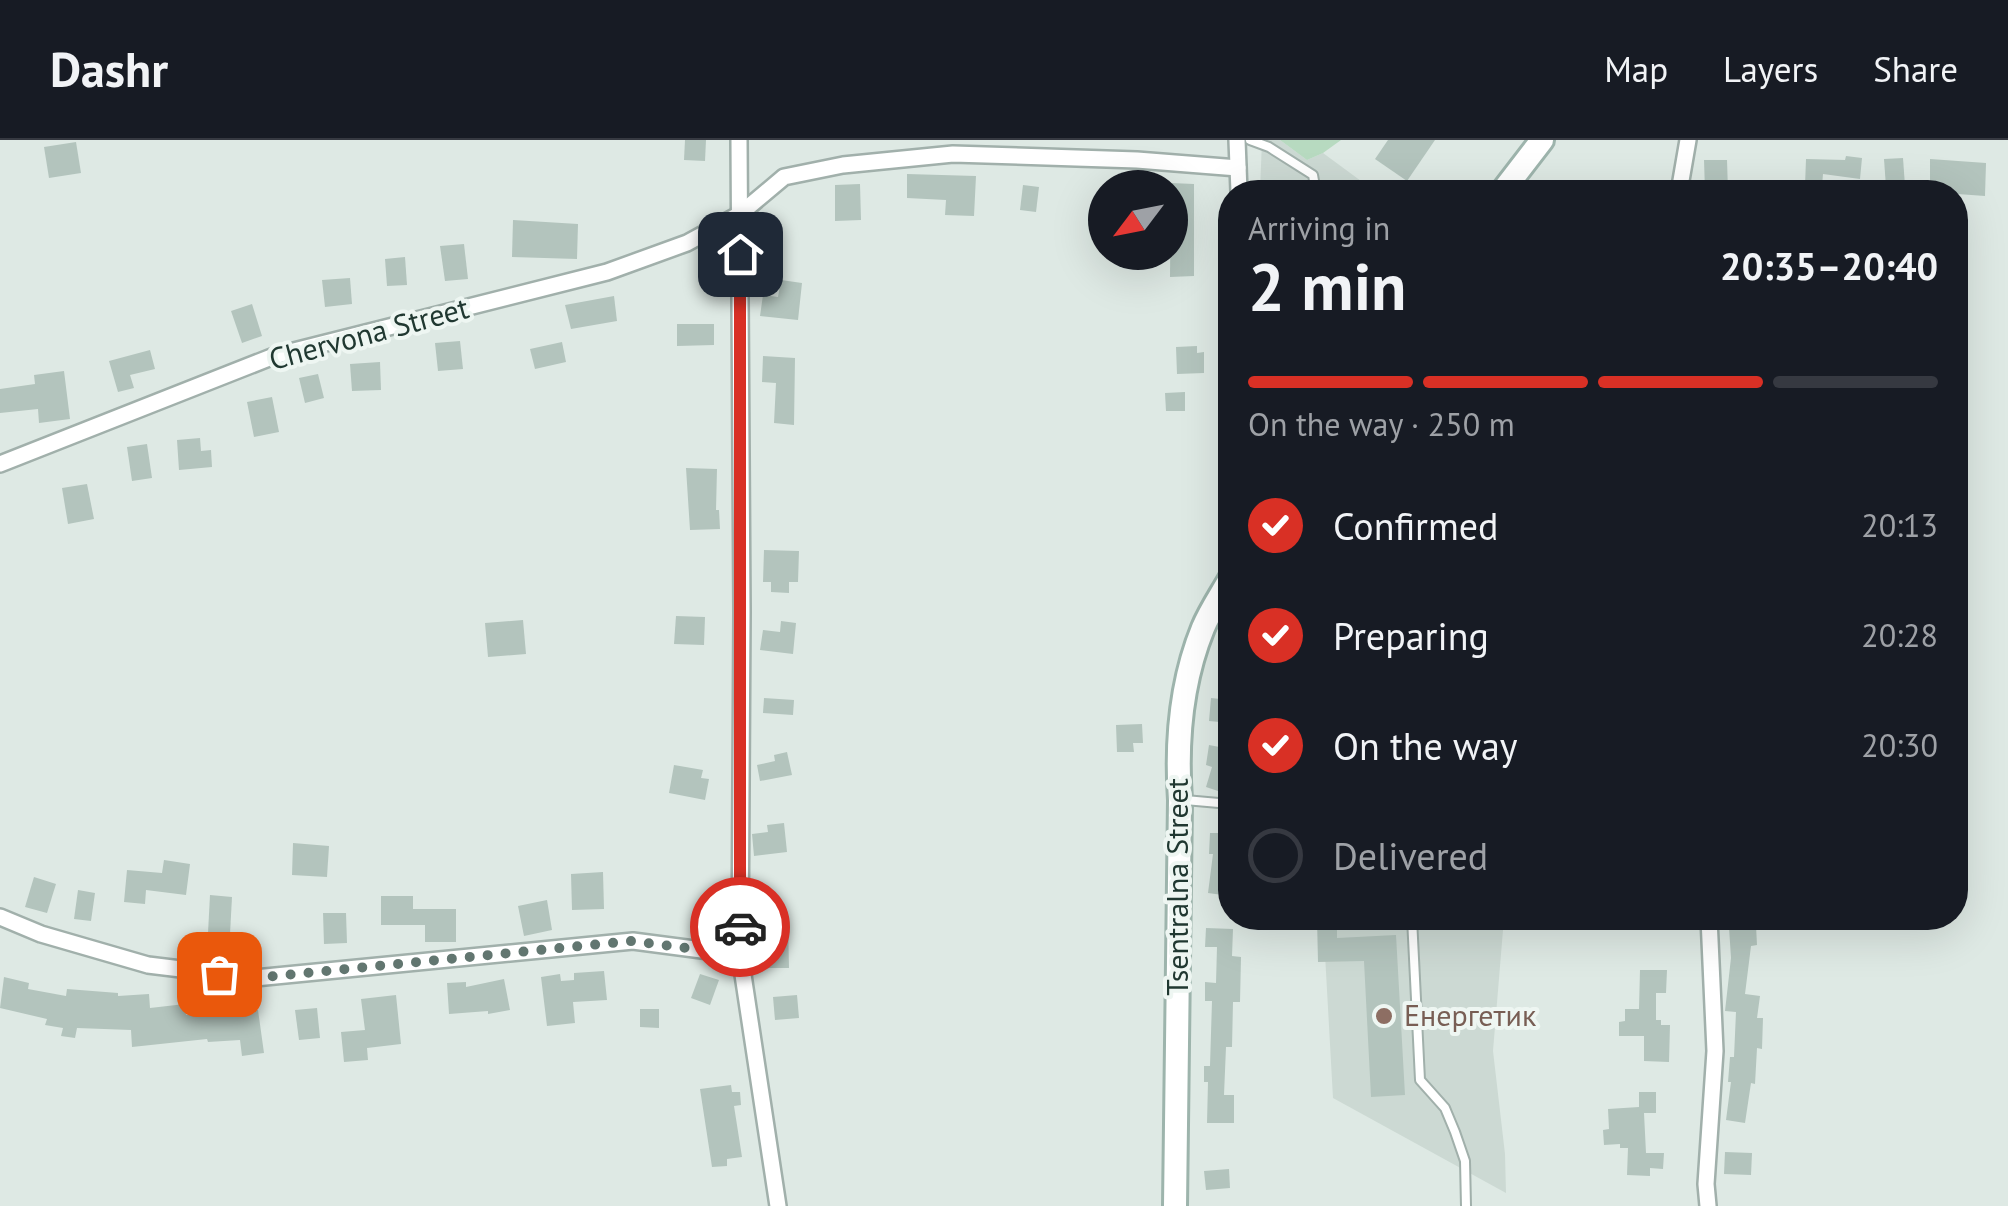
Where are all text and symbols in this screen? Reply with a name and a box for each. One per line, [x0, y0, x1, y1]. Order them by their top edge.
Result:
text: Dashr [50, 38, 168, 100]
text: Map [1604, 46, 1668, 92]
text: Layers [1723, 46, 1818, 92]
text: Share [1873, 46, 1958, 92]
north arrow [1088, 170, 1188, 270]
map controls [1088, 170, 1188, 270]
text: Arriving in [1248, 207, 1390, 249]
pin [698, 212, 783, 297]
icon: home [713, 227, 768, 282]
text: 20:35–20:40 [1720, 241, 1938, 290]
text: 2 min [1248, 244, 1407, 328]
street label: Chervona Street [264, 287, 473, 378]
text: On the way · 250 m [1248, 403, 1515, 445]
icon: check [1248, 498, 1303, 553]
text: Confirmed [1333, 501, 1499, 550]
text: 20:13 [1861, 504, 1938, 546]
icon: check [1248, 608, 1303, 663]
text: Preparing [1333, 611, 1489, 660]
text: 20:28 [1861, 614, 1938, 656]
icon: check [1248, 718, 1303, 773]
text: On the way [1333, 721, 1518, 770]
text: 20:30 [1861, 724, 1938, 766]
street label: Tsentralna Street [1157, 778, 1196, 996]
text: Delivered [1333, 831, 1488, 880]
courier [690, 877, 790, 977]
icon: car [713, 900, 768, 955]
pin [177, 932, 262, 1017]
icon: bag [192, 947, 247, 1002]
place label: Енергетик [1404, 995, 1537, 1034]
marker: Енергетик [1373, 1005, 1395, 1027]

